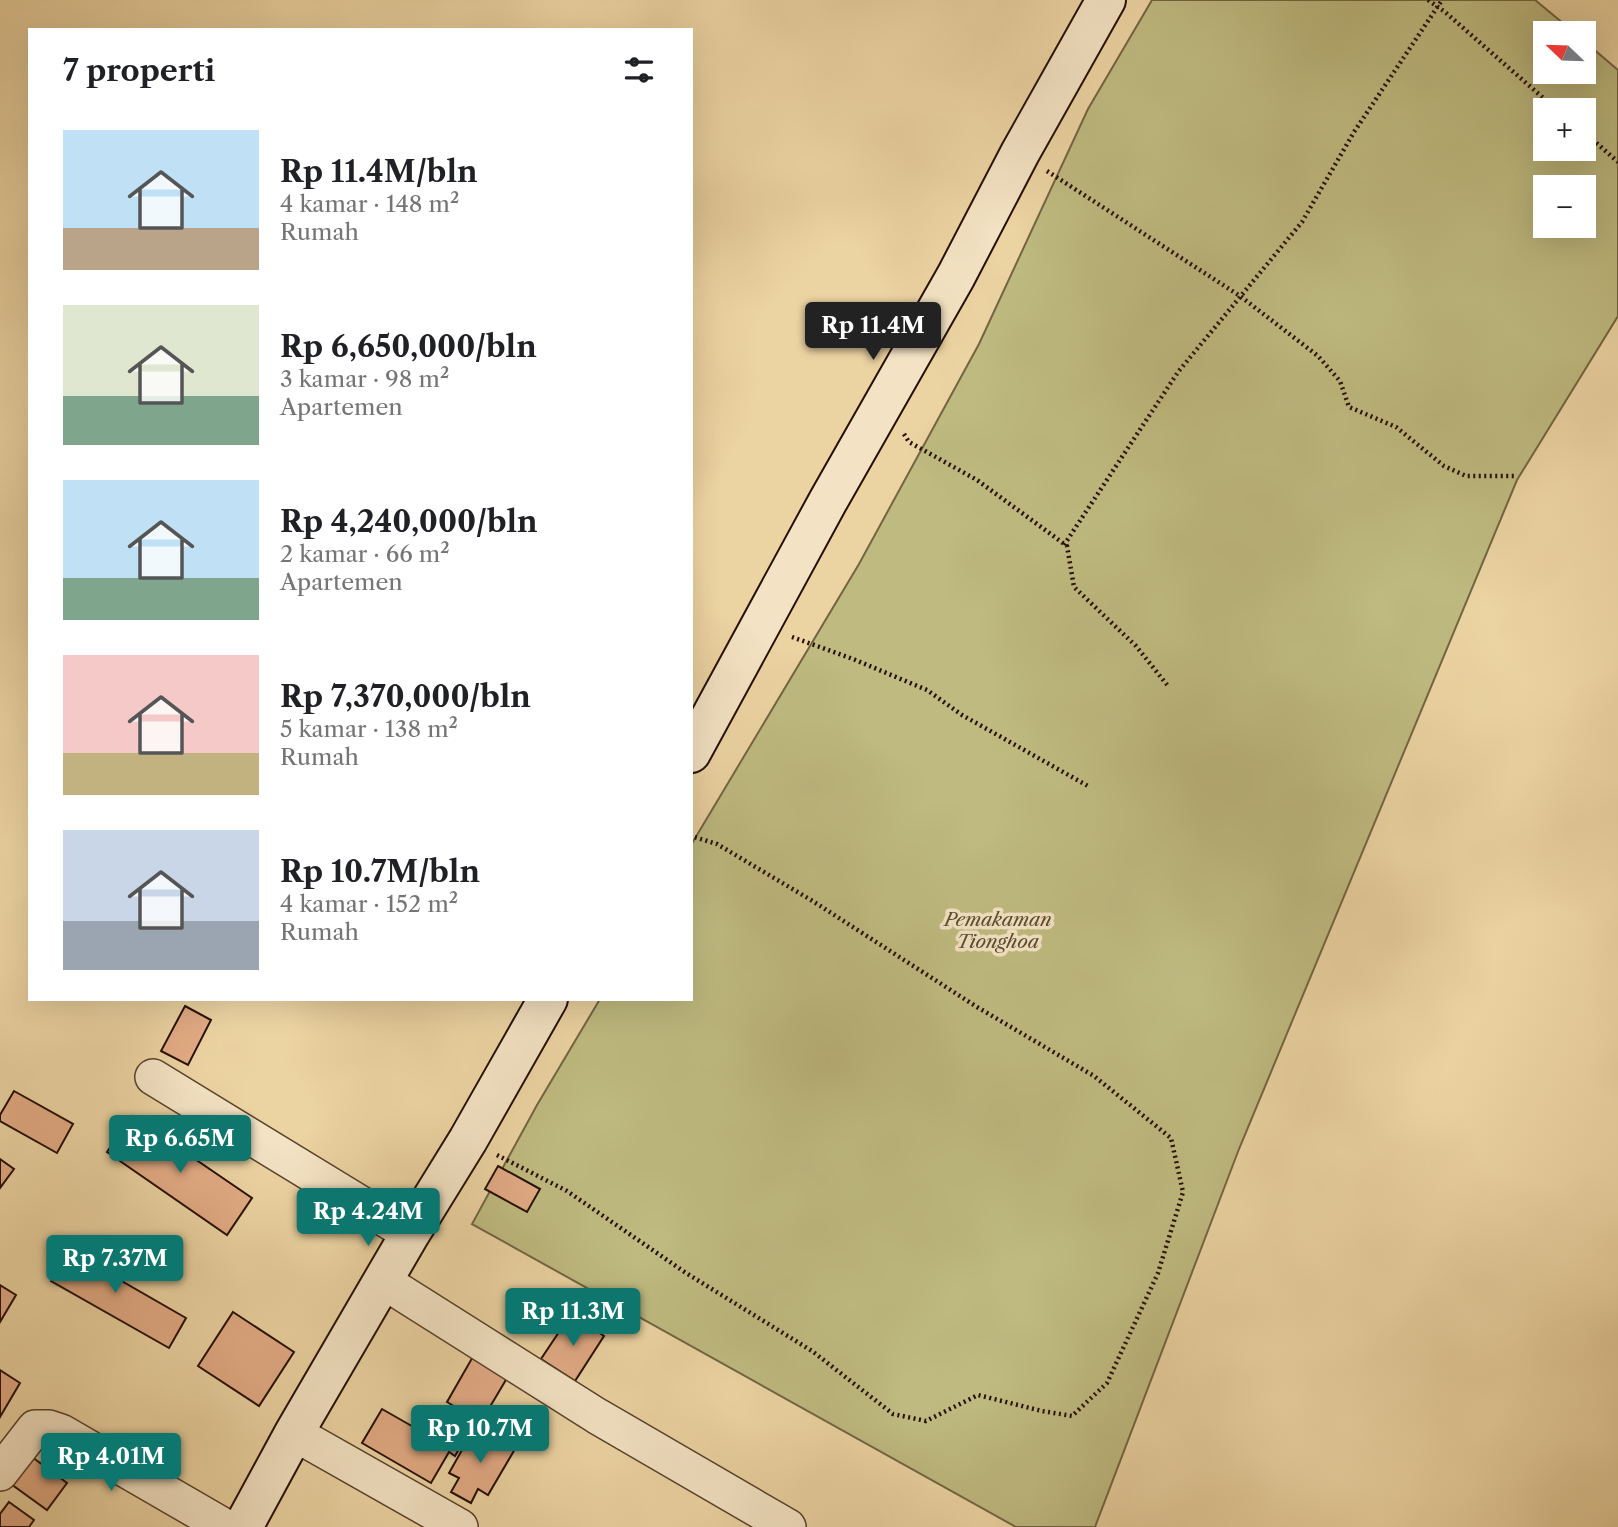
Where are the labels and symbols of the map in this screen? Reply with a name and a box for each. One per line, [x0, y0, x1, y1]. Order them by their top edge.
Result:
north arrow [1533, 21, 1596, 84]
pin: Rp 11.4M [801, 302, 945, 362]
park label: Pemakaman Tionghoa [942, 908, 1052, 953]
pin: Rp 6.65M [108, 1116, 252, 1175]
pin: Rp 4.24M [296, 1188, 440, 1248]
pin: Rp 7.37M [43, 1236, 187, 1295]
pin: Rp 11.3M [501, 1288, 645, 1348]
pin: Rp 10.7M [408, 1406, 552, 1465]
pin: Rp 4.01M [39, 1434, 183, 1493]

